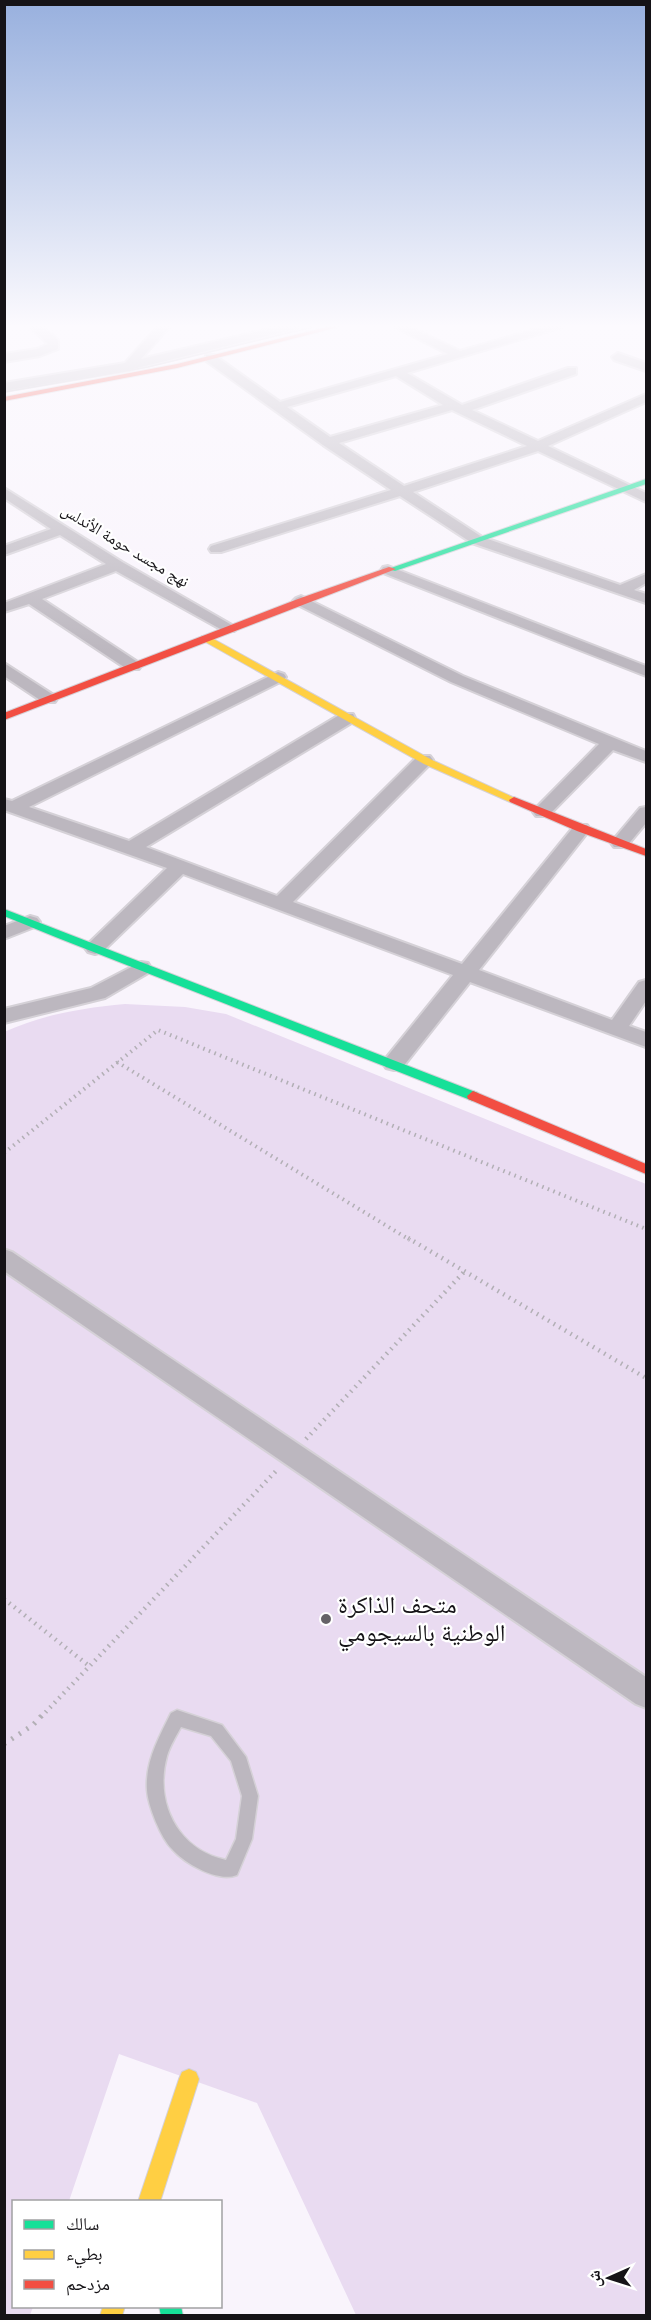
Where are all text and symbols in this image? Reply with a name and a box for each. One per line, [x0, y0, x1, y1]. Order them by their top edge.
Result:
street label: نهج مجسد حومة الأندلس [57, 500, 193, 592]
place label: متحف الذاكرة الوطنية بالسيجومي [338, 1591, 506, 1652]
marker: متحف الذاكرة الوطنية بالسيجومي [319, 1612, 333, 1626]
legend [12, 2200, 222, 2308]
text: سالك [66, 2213, 99, 2235]
text: بطيء [66, 2243, 103, 2269]
north arrow [579, 2248, 639, 2308]
text: ش [585, 2270, 605, 2288]
text: مزدحم [66, 2273, 110, 2296]

